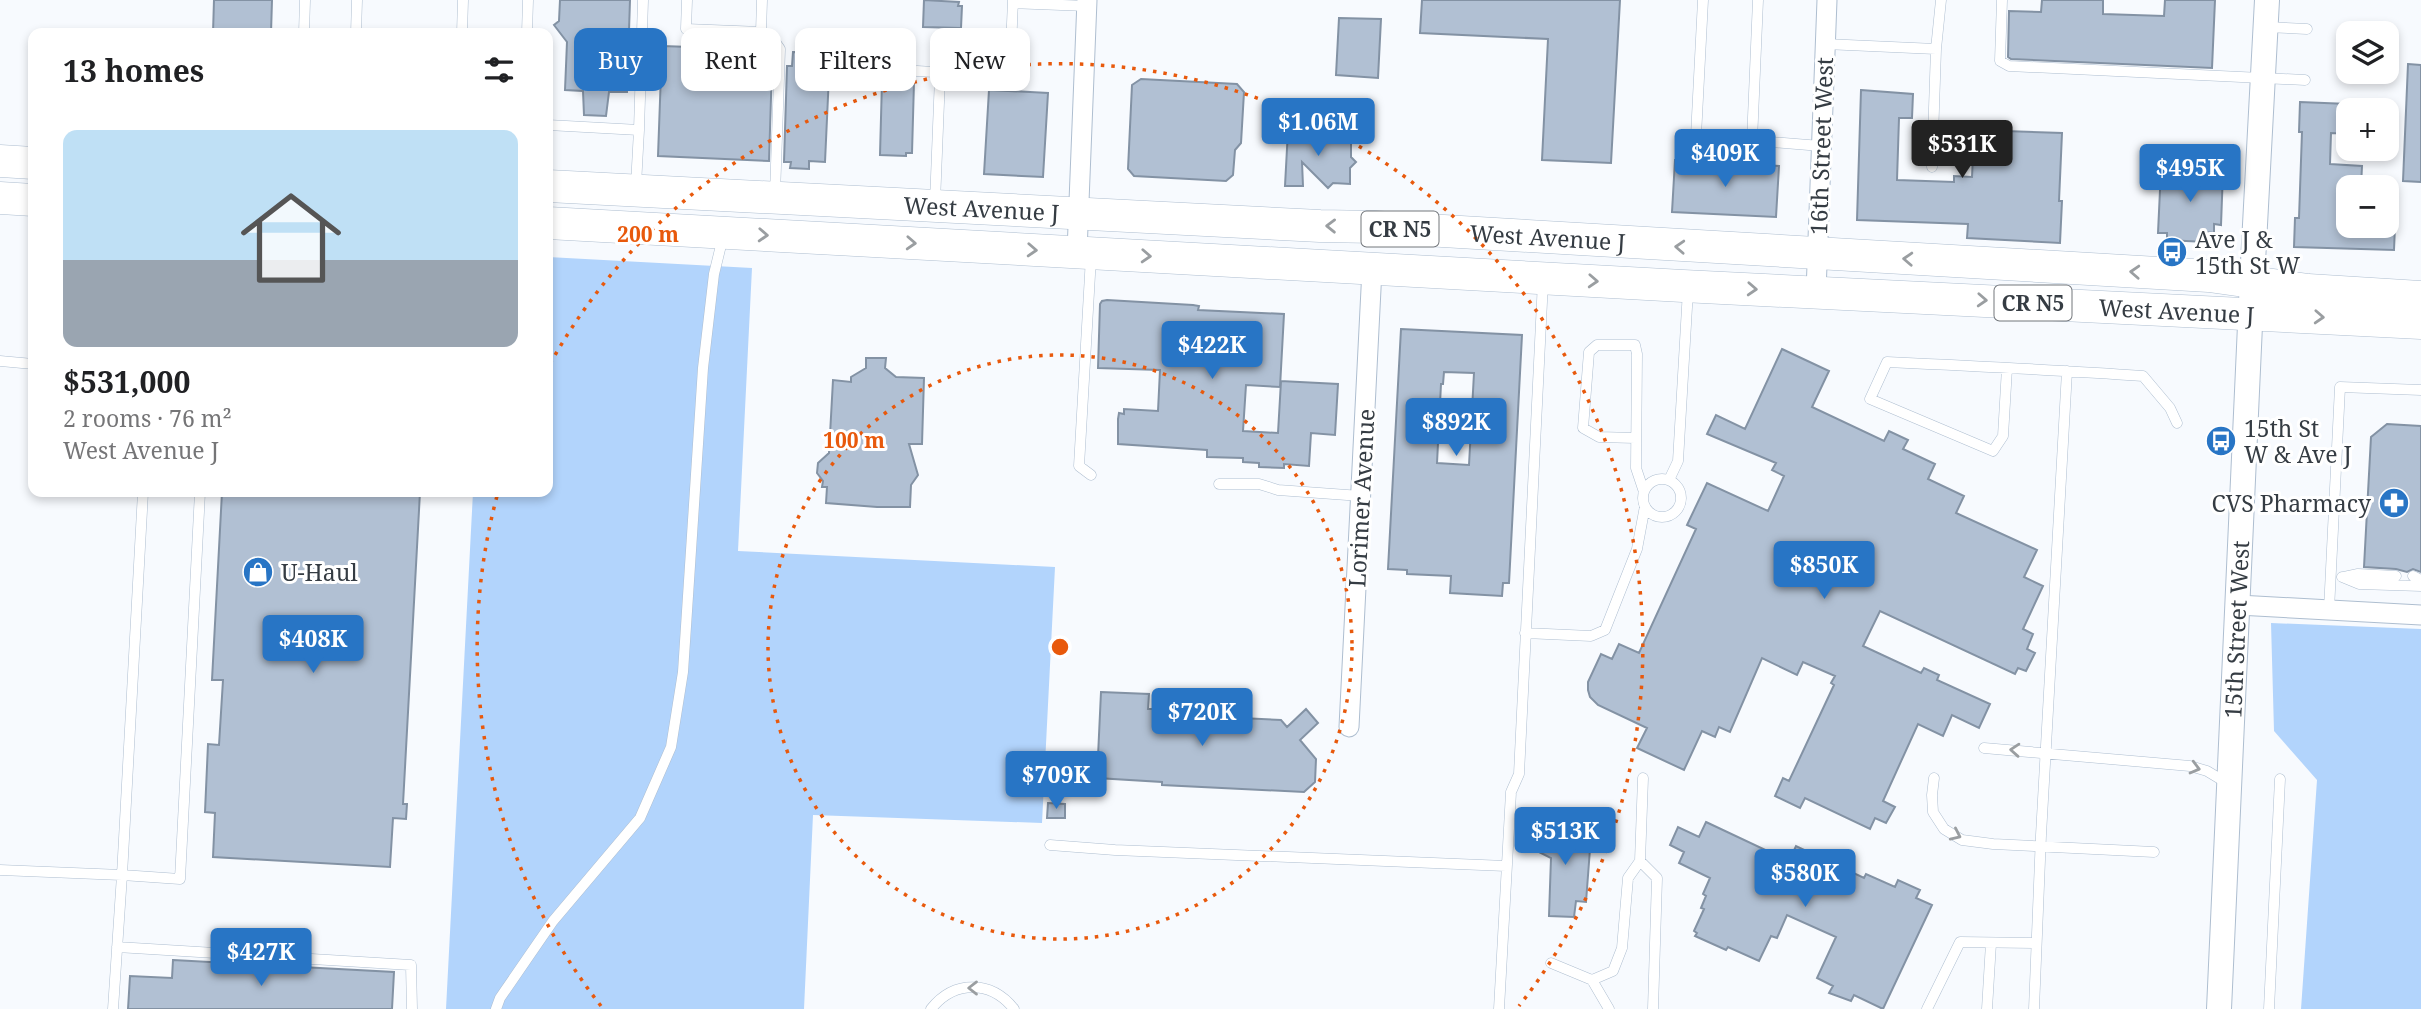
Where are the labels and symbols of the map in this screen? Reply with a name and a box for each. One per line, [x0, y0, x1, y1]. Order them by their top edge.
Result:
street label: 16th Street West [1802, 56, 1840, 236]
pin: $1.06M [1261, 99, 1375, 158]
pin: $531K [1913, 120, 2011, 180]
pin: $409K [1676, 130, 1774, 189]
pin: $495K [2141, 144, 2239, 204]
street label: West Avenue J [903, 188, 1060, 228]
road number: CR N5 [1362, 212, 1438, 246]
street label: West Avenue J [1469, 217, 1626, 258]
one-way arrow [1325, 219, 1336, 234]
text: 200 m [617, 220, 679, 248]
place label: Ave J & 15th St W [2195, 223, 2300, 281]
one-way arrow [757, 227, 768, 242]
one-way arrow [906, 235, 917, 250]
bus stop icon: Ave J & 15th St W [2155, 235, 2189, 269]
one-way arrow [1675, 239, 1686, 254]
one-way arrow [1026, 242, 1037, 257]
one-way arrow [1140, 249, 1151, 264]
one-way arrow [1902, 251, 1913, 266]
one-way arrow [2129, 265, 2140, 280]
one-way arrow [1588, 274, 1599, 289]
one-way arrow [1746, 282, 1757, 297]
road number: CR N5 [1994, 286, 2072, 320]
street label: West Avenue J [2098, 291, 2255, 331]
one-way arrow [1976, 293, 1987, 308]
one-way arrow [2314, 309, 2325, 324]
pin: $422K [1163, 322, 1261, 381]
pin: $892K [1407, 398, 1505, 458]
street label: Lorimer Avenue [1340, 408, 1382, 588]
place label: 15th St W & Ave J [2244, 412, 2352, 470]
bus stop icon: 15th St W & Ave J [2204, 424, 2238, 458]
text: 100 m [823, 426, 885, 454]
pharmacy icon: CVS Pharmacy [2377, 486, 2411, 520]
place label: CVS Pharmacy [2212, 487, 2371, 519]
street label: 15th Street West [2216, 540, 2256, 719]
pin: $850K [1775, 542, 1873, 601]
shop icon: U-Haul [241, 555, 275, 589]
place label: U-Haul [281, 556, 358, 588]
pin: $408K [264, 616, 362, 675]
centre of rings [1048, 635, 1072, 659]
pin: $720K [1153, 688, 1251, 748]
one-way arrow [2009, 743, 2020, 758]
pin: $709K [1007, 752, 1105, 811]
one-way arrow [2189, 760, 2201, 774]
pin: $513K [1516, 808, 1614, 867]
one-way arrow [1949, 827, 1961, 841]
pin: $580K [1756, 850, 1854, 909]
pin: $427K [212, 928, 310, 988]
one-way arrow [967, 980, 977, 996]

